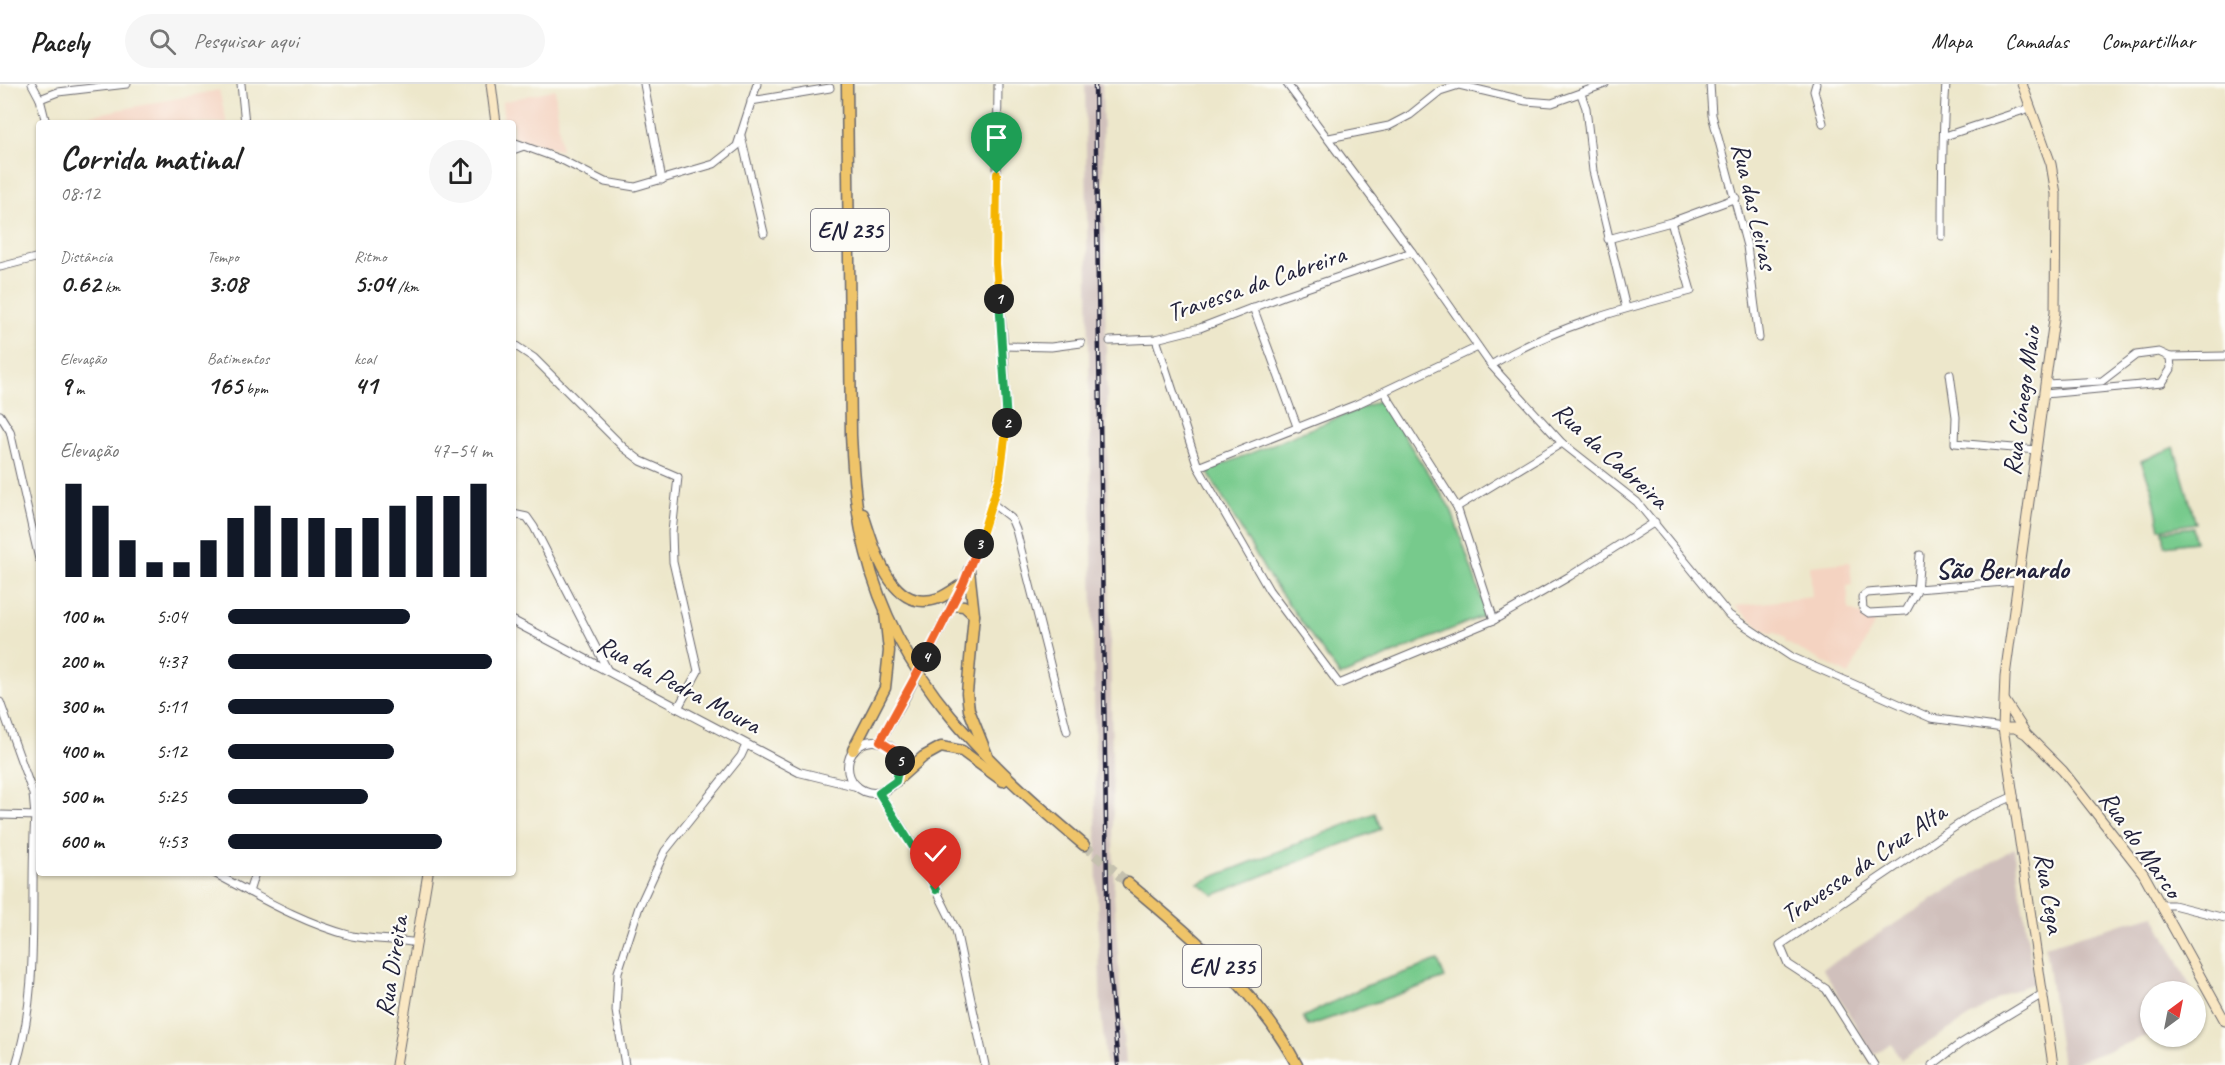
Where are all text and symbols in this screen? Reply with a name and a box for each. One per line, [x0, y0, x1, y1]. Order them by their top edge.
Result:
search box [125, 14, 545, 68]
text: Pacely [30, 24, 89, 59]
icon: search [146, 25, 179, 58]
text: Pesquisar aqui [194, 27, 298, 55]
text: Mapa [1931, 28, 1972, 54]
text: Camadas [2005, 28, 2068, 54]
text: Compartilhar [2101, 28, 2195, 54]
pin [971, 112, 1022, 174]
icon: arrive [980, 121, 1013, 154]
text: Corrida matinal [60, 137, 239, 179]
button: share [429, 140, 492, 203]
street label: Rua das Leiras [1724, 140, 1786, 275]
text: 08:12 [60, 181, 100, 206]
road number: EN 235 [811, 209, 889, 251]
street label: Travessa da Cabreira [1163, 237, 1351, 329]
text: Distância [60, 247, 112, 267]
text: Tempo [207, 247, 239, 267]
text: Ritmo [354, 247, 386, 267]
text: 0.62 [60, 267, 101, 300]
text: 3:08 [207, 267, 247, 300]
text: 5:04 [354, 267, 394, 300]
text: km [101, 277, 120, 297]
text: /km [394, 277, 419, 297]
pin: 1 [984, 284, 1014, 314]
text: 1 [995, 289, 1003, 309]
street label: Rua Cónego Maio [1995, 322, 2049, 477]
text: Elevação [60, 349, 106, 369]
text: Batimentos [207, 349, 269, 369]
text: kcal [354, 349, 375, 369]
text: 9 [60, 369, 71, 402]
text: 165 [207, 369, 242, 402]
text: 41 [354, 369, 377, 402]
text: m [71, 379, 84, 399]
text: bpm [242, 379, 268, 399]
street label: Rua da Cabreira [1546, 395, 1677, 517]
pin: 2 [992, 408, 1022, 438]
text: 2 [1003, 413, 1011, 433]
text: Elevação [60, 438, 118, 463]
text: 47–54 m [431, 438, 492, 463]
pin: 3 [964, 529, 994, 559]
text: 3 [975, 534, 983, 554]
district label: São Bernardo [1935, 551, 2070, 586]
text: 100 m [60, 604, 103, 629]
text: 5:04 [156, 604, 187, 629]
street label: Rua da Pedra Moura [591, 628, 767, 742]
pin: 4 [911, 642, 941, 672]
text: 4 [922, 647, 930, 667]
text: 200 m [60, 649, 103, 674]
text: 4:37 [156, 649, 187, 674]
text: 300 m [60, 694, 103, 719]
text: 5:11 [156, 694, 187, 719]
text: 400 m [60, 739, 103, 764]
text: 5:12 [156, 739, 187, 764]
pin: 5 [885, 746, 915, 776]
text: 5 [897, 751, 903, 771]
text: 500 m [60, 784, 103, 809]
text: 5:25 [156, 784, 187, 809]
street label: Rua do Marco [2092, 784, 2191, 907]
street label: Travessa da Cruz Alta [1774, 795, 1954, 931]
pin [910, 828, 961, 890]
text: 600 m [60, 829, 104, 854]
text: 4:53 [156, 829, 187, 854]
icon: check [919, 837, 952, 870]
street label: Rua Cega [2027, 850, 2072, 937]
street label: Rua Direita [367, 911, 416, 1019]
road number: EN 235 [1183, 945, 1261, 987]
north arrow [2140, 981, 2206, 1047]
map controls [2140, 981, 2206, 1047]

